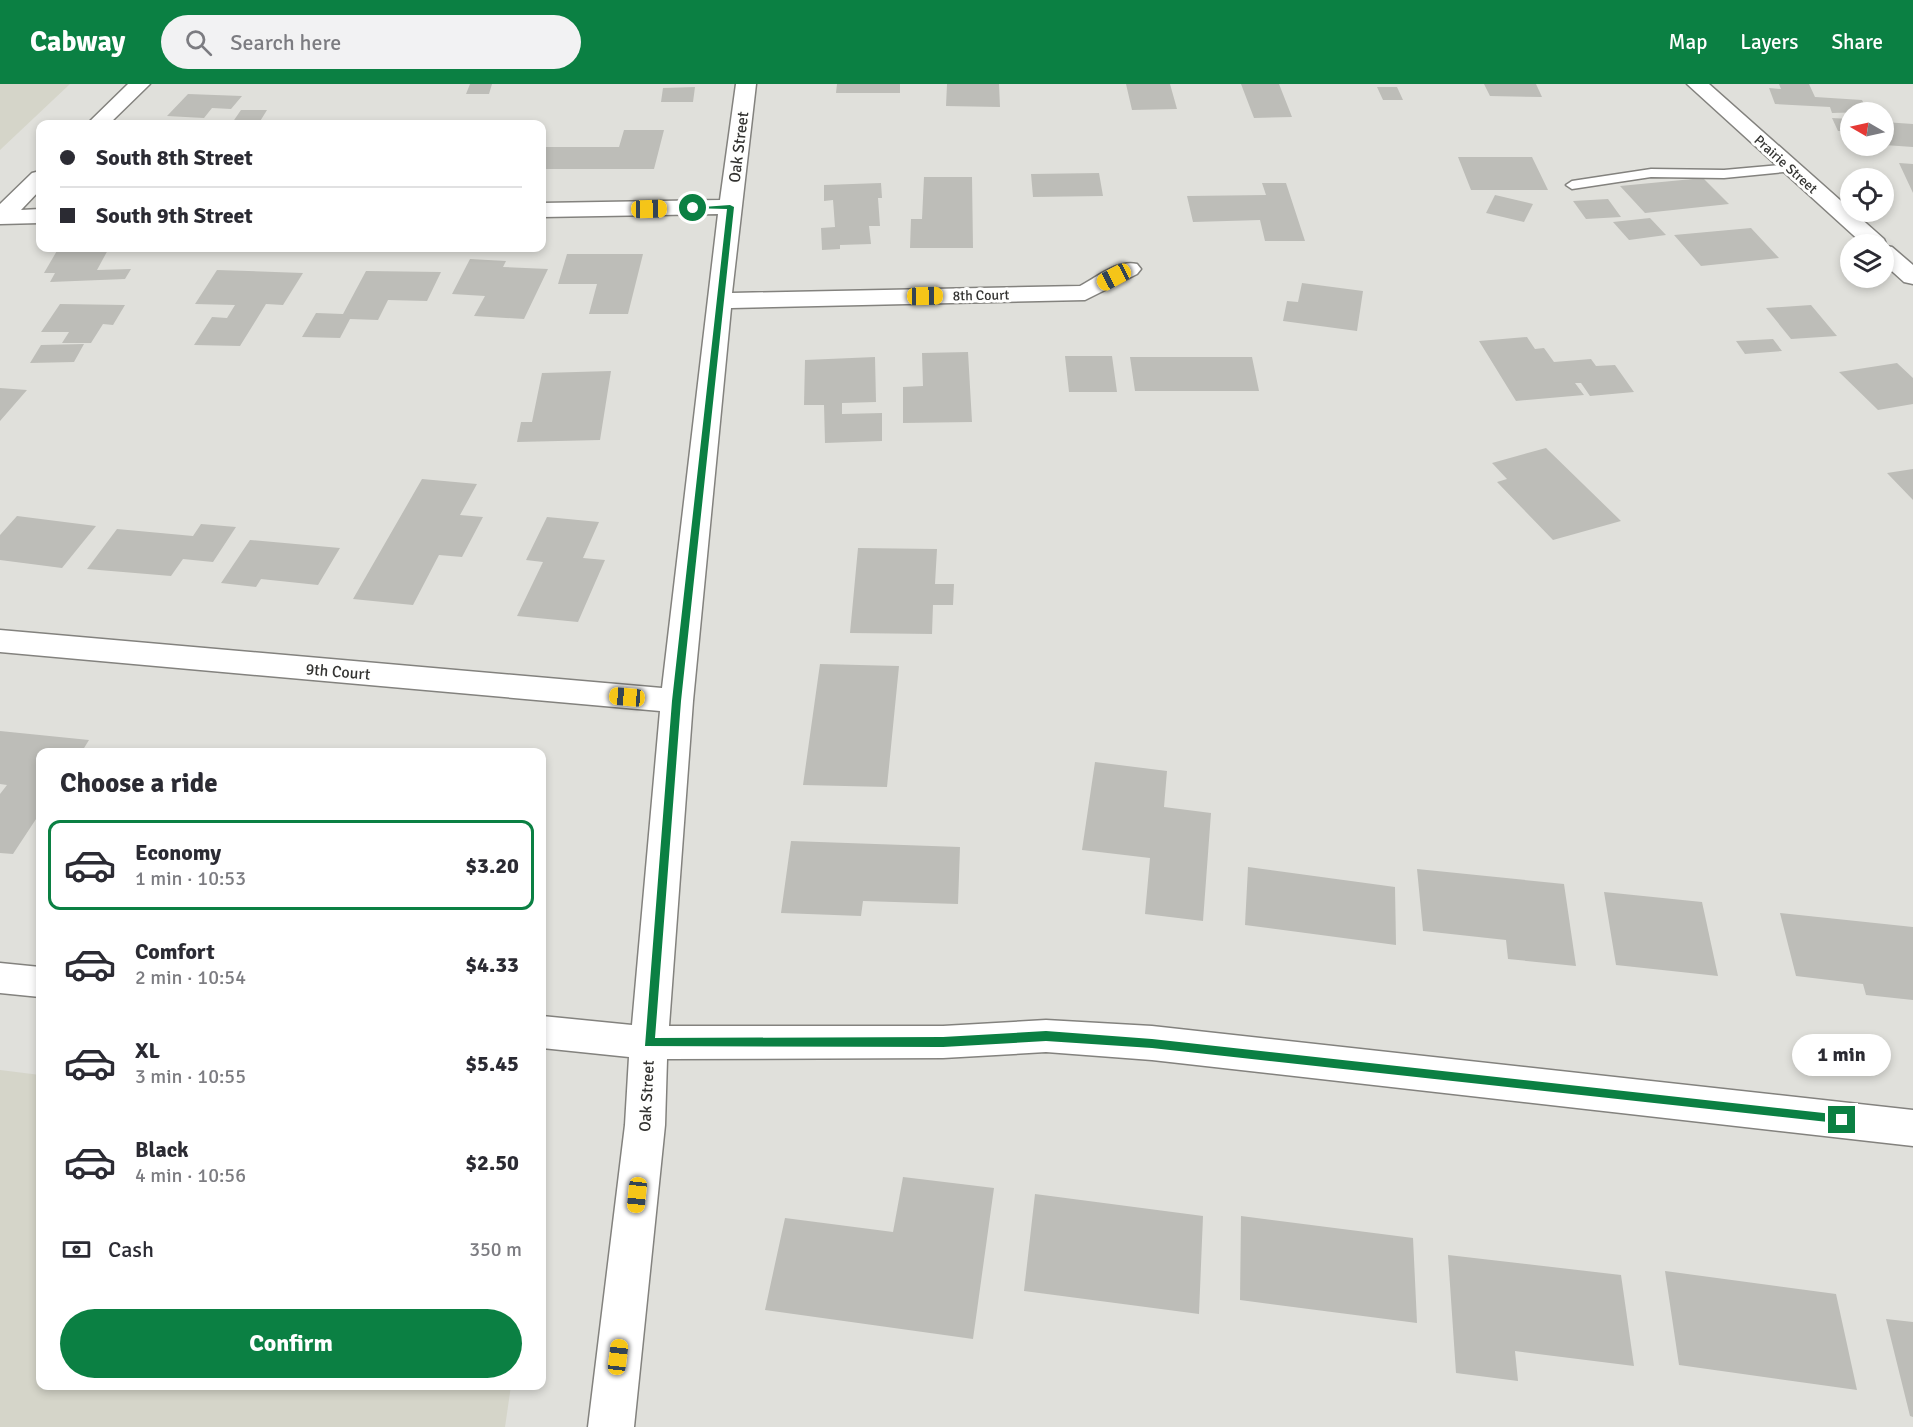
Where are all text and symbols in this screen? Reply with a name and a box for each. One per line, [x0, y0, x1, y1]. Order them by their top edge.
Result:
search box [161, 15, 581, 69]
text: Cabway [30, 25, 125, 59]
icon: search [182, 26, 215, 59]
text: Search here [230, 29, 341, 56]
text: Map [1669, 29, 1707, 55]
text: Layers [1740, 29, 1798, 55]
text: Share [1831, 29, 1883, 55]
north arrow [1840, 102, 1894, 156]
map controls [1840, 102, 1894, 288]
street label: Oak Street [725, 110, 753, 184]
street label: Prairie Street [1750, 131, 1821, 197]
text: South 8th Street [96, 144, 253, 171]
button: locate [1840, 168, 1894, 222]
route start [679, 194, 706, 221]
car [631, 200, 667, 218]
text: South 9th Street [96, 202, 253, 229]
button: layers [1840, 234, 1894, 288]
car [1094, 261, 1134, 293]
car [907, 287, 943, 305]
street label: 8th Court [952, 287, 1010, 304]
street label: 9th Court [305, 659, 372, 685]
car [608, 686, 646, 708]
text: Choose a ride [60, 767, 218, 800]
icon: car [63, 838, 117, 892]
text: Economy [135, 839, 221, 866]
text: $3.20 [465, 852, 519, 879]
text: 1 min · 10:53 [135, 866, 246, 891]
icon: car [63, 937, 117, 991]
text: Comfort [135, 938, 215, 965]
text: $4.33 [465, 951, 519, 978]
text: 2 min · 10:54 [135, 965, 246, 990]
callout: 1 min [1792, 1033, 1892, 1075]
icon: car [63, 1036, 117, 1090]
text: XL [135, 1037, 160, 1064]
text: 1 min [1817, 1042, 1866, 1067]
text: $5.45 [465, 1050, 519, 1077]
street label: Oak Street [635, 1059, 659, 1132]
text: 3 min · 10:55 [135, 1064, 246, 1089]
route end [1828, 1106, 1855, 1133]
icon: car [63, 1135, 117, 1189]
text: Black [135, 1136, 189, 1163]
text: $2.50 [465, 1149, 519, 1176]
text: 4 min · 10:56 [135, 1163, 246, 1188]
car [626, 1176, 648, 1214]
icon: cash [60, 1233, 93, 1266]
text: Cash [108, 1236, 154, 1263]
text: 350 m [469, 1237, 522, 1262]
button: Confirm [60, 1309, 522, 1378]
car [607, 1338, 629, 1376]

